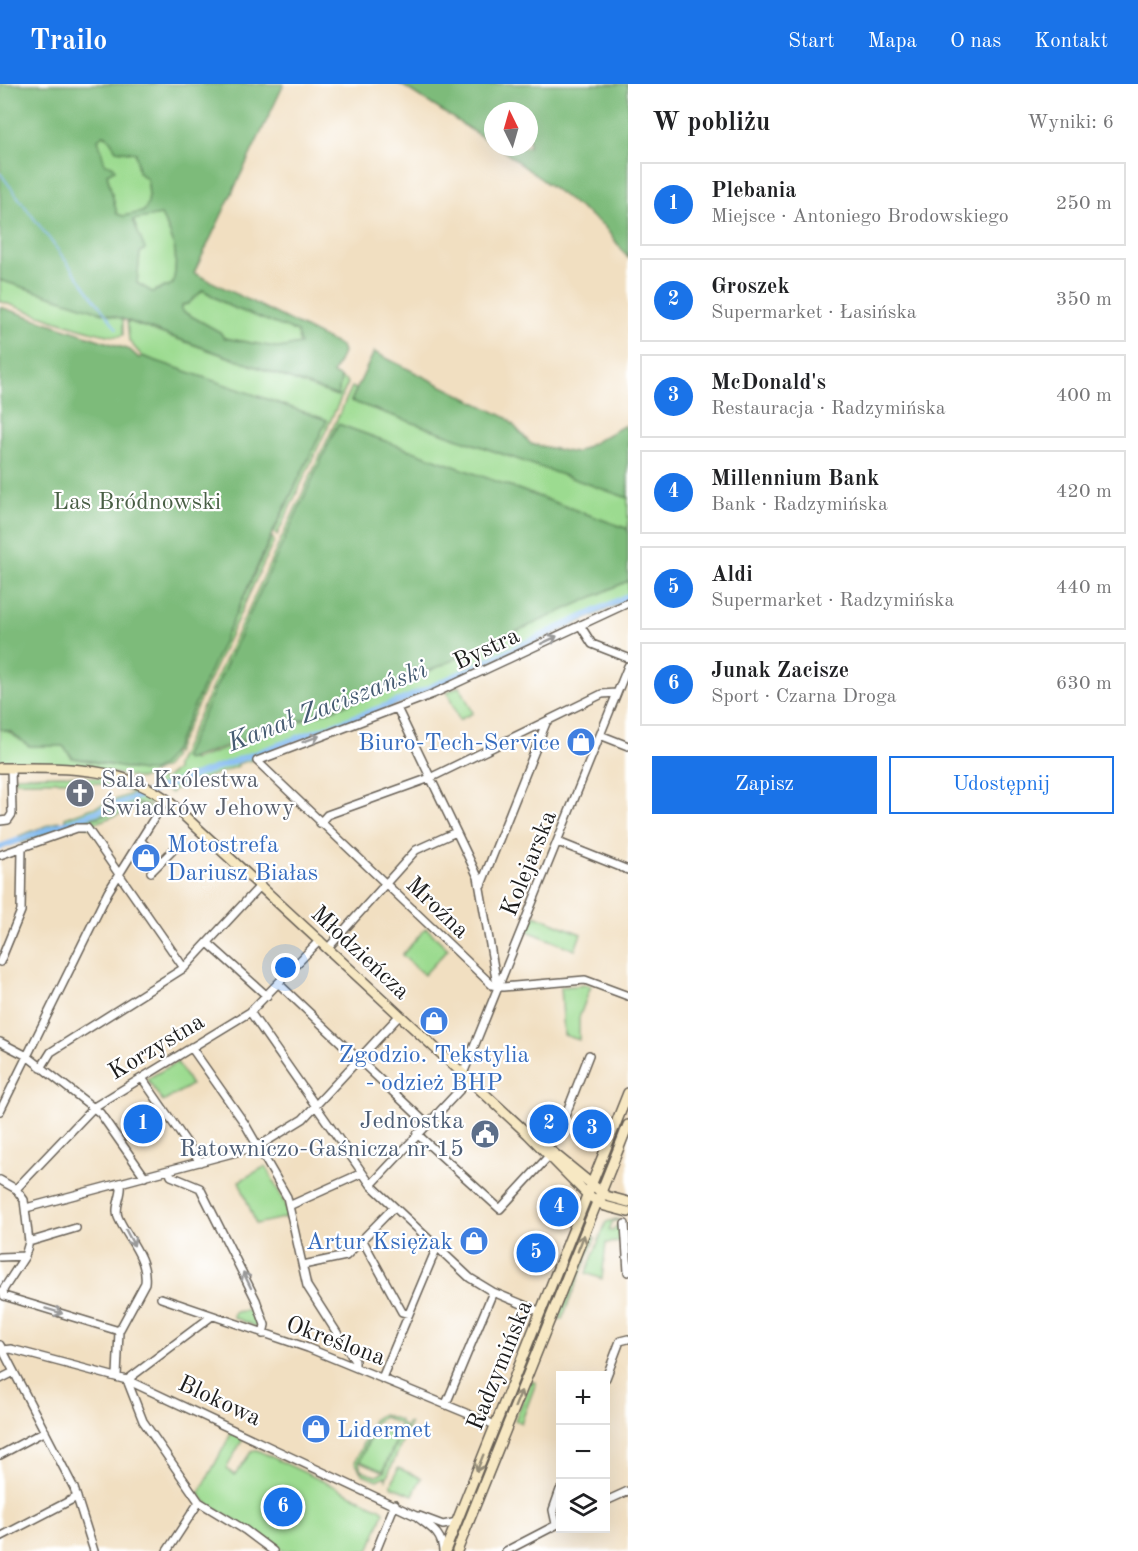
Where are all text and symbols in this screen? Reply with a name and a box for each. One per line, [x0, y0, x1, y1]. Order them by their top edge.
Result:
text: Trailo [30, 28, 107, 56]
text: Start [788, 31, 835, 52]
text: Mapa [868, 31, 917, 52]
text: O nas [950, 31, 1001, 52]
text: Kontakt [1034, 31, 1108, 52]
north arrow [484, 102, 538, 156]
text: W pobliżu [652, 110, 770, 136]
text: Wyniki: 6 [1027, 113, 1114, 133]
text: Plebania [711, 180, 796, 202]
text: 1 [668, 194, 679, 214]
text: 250 m [1056, 194, 1112, 214]
text: Miejsce · Antoniego Brodowskiego [711, 207, 1009, 227]
text: Groszek [711, 276, 790, 298]
text: 2 [668, 290, 679, 310]
text: 350 m [1056, 290, 1112, 310]
text: Supermarket · Łasińska [711, 303, 917, 323]
text: McDonald's [711, 372, 826, 394]
text: 3 [668, 386, 679, 406]
text: 400 m [1056, 386, 1112, 406]
text: Restauracja · Radzymińska [711, 399, 946, 419]
text: Millennium Bank [711, 468, 879, 490]
text: 4 [668, 482, 679, 502]
text: 420 m [1056, 482, 1112, 502]
park label: Las Bródnowski [53, 491, 221, 515]
text: Bank · Radzymińska [711, 495, 888, 515]
text: Aldi [711, 564, 753, 586]
text: 5 [668, 578, 679, 598]
text: 440 m [1056, 578, 1112, 598]
text: Supermarket · Radzymińska [711, 591, 954, 611]
street label: Bystra [450, 624, 524, 675]
one-way arrow [540, 633, 558, 645]
water label: Kanał Zaciszański [223, 657, 432, 757]
text: Junak Zacisze [711, 660, 849, 682]
text: 6 [668, 674, 679, 694]
text: 630 m [1056, 674, 1112, 694]
text: Sport · Czarna Droga [711, 687, 897, 707]
shop icon: Biuro-Tech-Service [565, 726, 597, 758]
place label: Biuro-Tech-Service [358, 732, 560, 756]
one-way arrow [301, 733, 320, 744]
button: Zapisz [652, 756, 877, 814]
button: Udostępnij [889, 756, 1114, 814]
place label: Sala Królestwa Świadków Jehowy [101, 769, 295, 821]
church icon: Sala Królestwa Świadków Jehowy [64, 777, 96, 809]
street label: Kolejarska [498, 807, 562, 920]
place label: Motostrefa Dariusz Białas [167, 834, 318, 886]
shop icon: Motostrefa Dariusz Białas [130, 842, 162, 874]
street label: Mroźna [400, 873, 473, 944]
street label: Młodzieńcza [306, 902, 414, 1005]
your location [271, 953, 300, 982]
shop icon: Zgodzio. Tekstylia - odzież BHP [418, 1005, 450, 1037]
street label: Korzystna [105, 1010, 209, 1086]
place label: Zgodzio. Tekstylia - odzież BHP [339, 1044, 530, 1096]
pin: 1 [124, 1102, 162, 1146]
pin: 2 [530, 1102, 568, 1146]
pin: 3 [572, 1106, 612, 1152]
place label: Jednostka Ratowniczo-Gaśnicza nr 15 [179, 1110, 464, 1162]
public building icon: Jednostka Ratowniczo-Gaśnicza nr 15 [469, 1118, 501, 1150]
pin: 4 [540, 1184, 578, 1230]
shop icon: Artur Księżak [458, 1225, 490, 1257]
one-way arrow [124, 1229, 136, 1246]
pin: 5 [516, 1230, 556, 1276]
place label: Artur Księżak [306, 1231, 453, 1255]
one-way arrow [576, 1234, 587, 1253]
one-way arrow [240, 1271, 252, 1289]
street label: Radzymińska [464, 1297, 538, 1434]
one-way arrow [44, 1306, 63, 1317]
street label: Określona [282, 1313, 388, 1371]
map controls [556, 1371, 610, 1533]
button: + [556, 1371, 610, 1425]
street label: Blokowa [174, 1372, 265, 1431]
one-way arrow [513, 1391, 524, 1409]
shop icon: Lidermet [300, 1413, 332, 1445]
place label: Lidermet [337, 1419, 431, 1443]
button: − [556, 1425, 610, 1479]
one-way arrow [474, 1454, 485, 1472]
button: layers [556, 1479, 610, 1533]
pin: 6 [264, 1484, 302, 1530]

